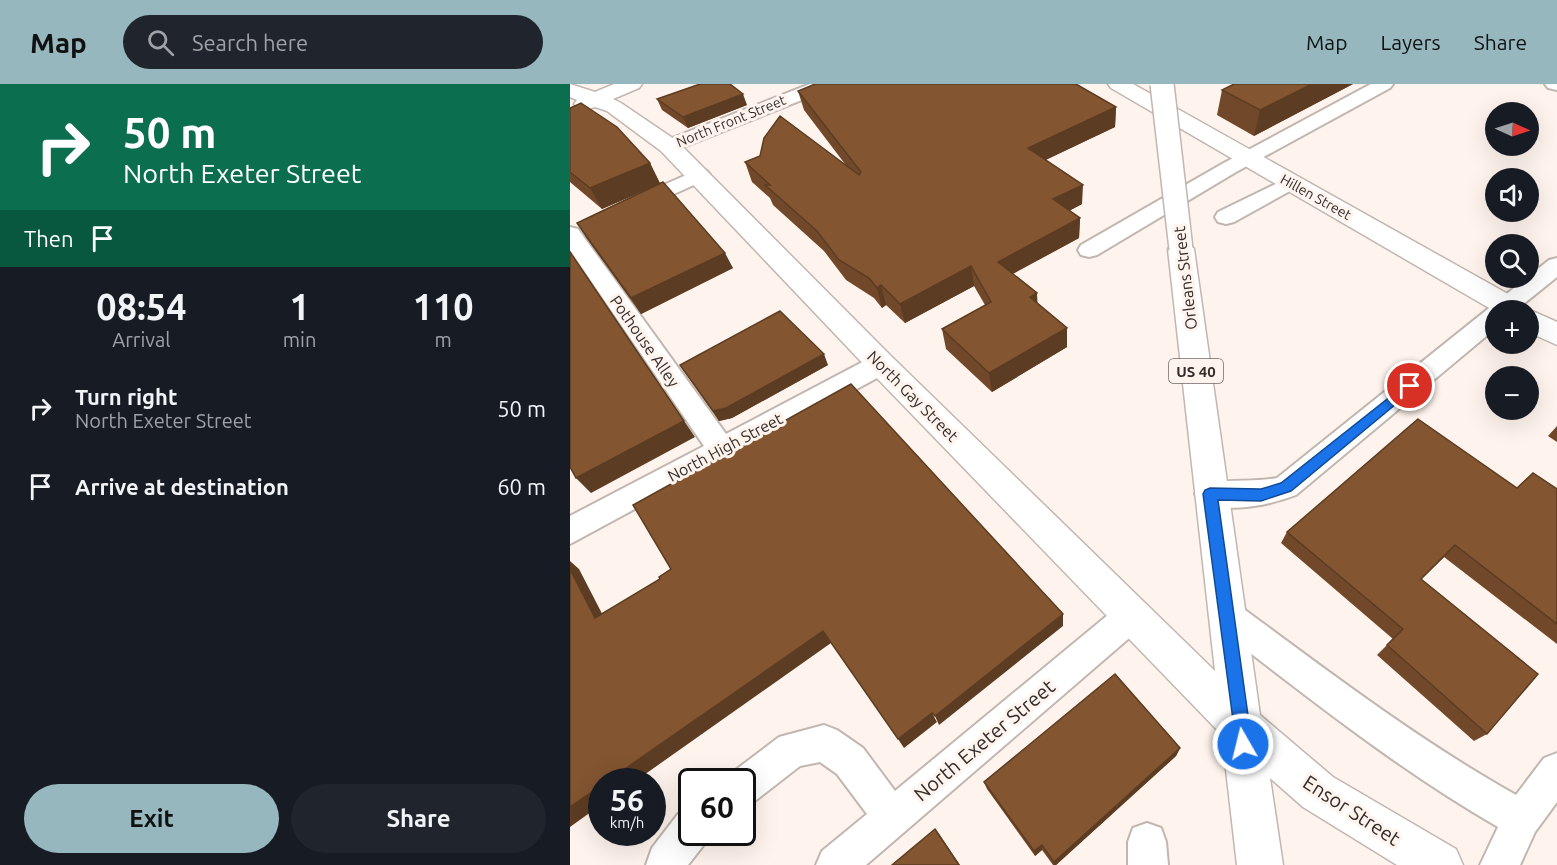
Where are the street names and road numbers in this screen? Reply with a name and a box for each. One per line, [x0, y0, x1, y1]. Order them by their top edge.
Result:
street label: North Front Street [674, 92, 789, 150]
street label: Hillen Street [1278, 171, 1355, 223]
street label: Orleans Street [1170, 225, 1200, 331]
street label: Pothouse Alley [607, 292, 683, 390]
street label: North Gay Street [864, 347, 963, 446]
road number: US 40 [1169, 359, 1223, 383]
street label: North High Street [664, 409, 786, 485]
street label: North Exeter Street [909, 674, 1059, 806]
street label: Ensor Street [1299, 770, 1405, 850]

